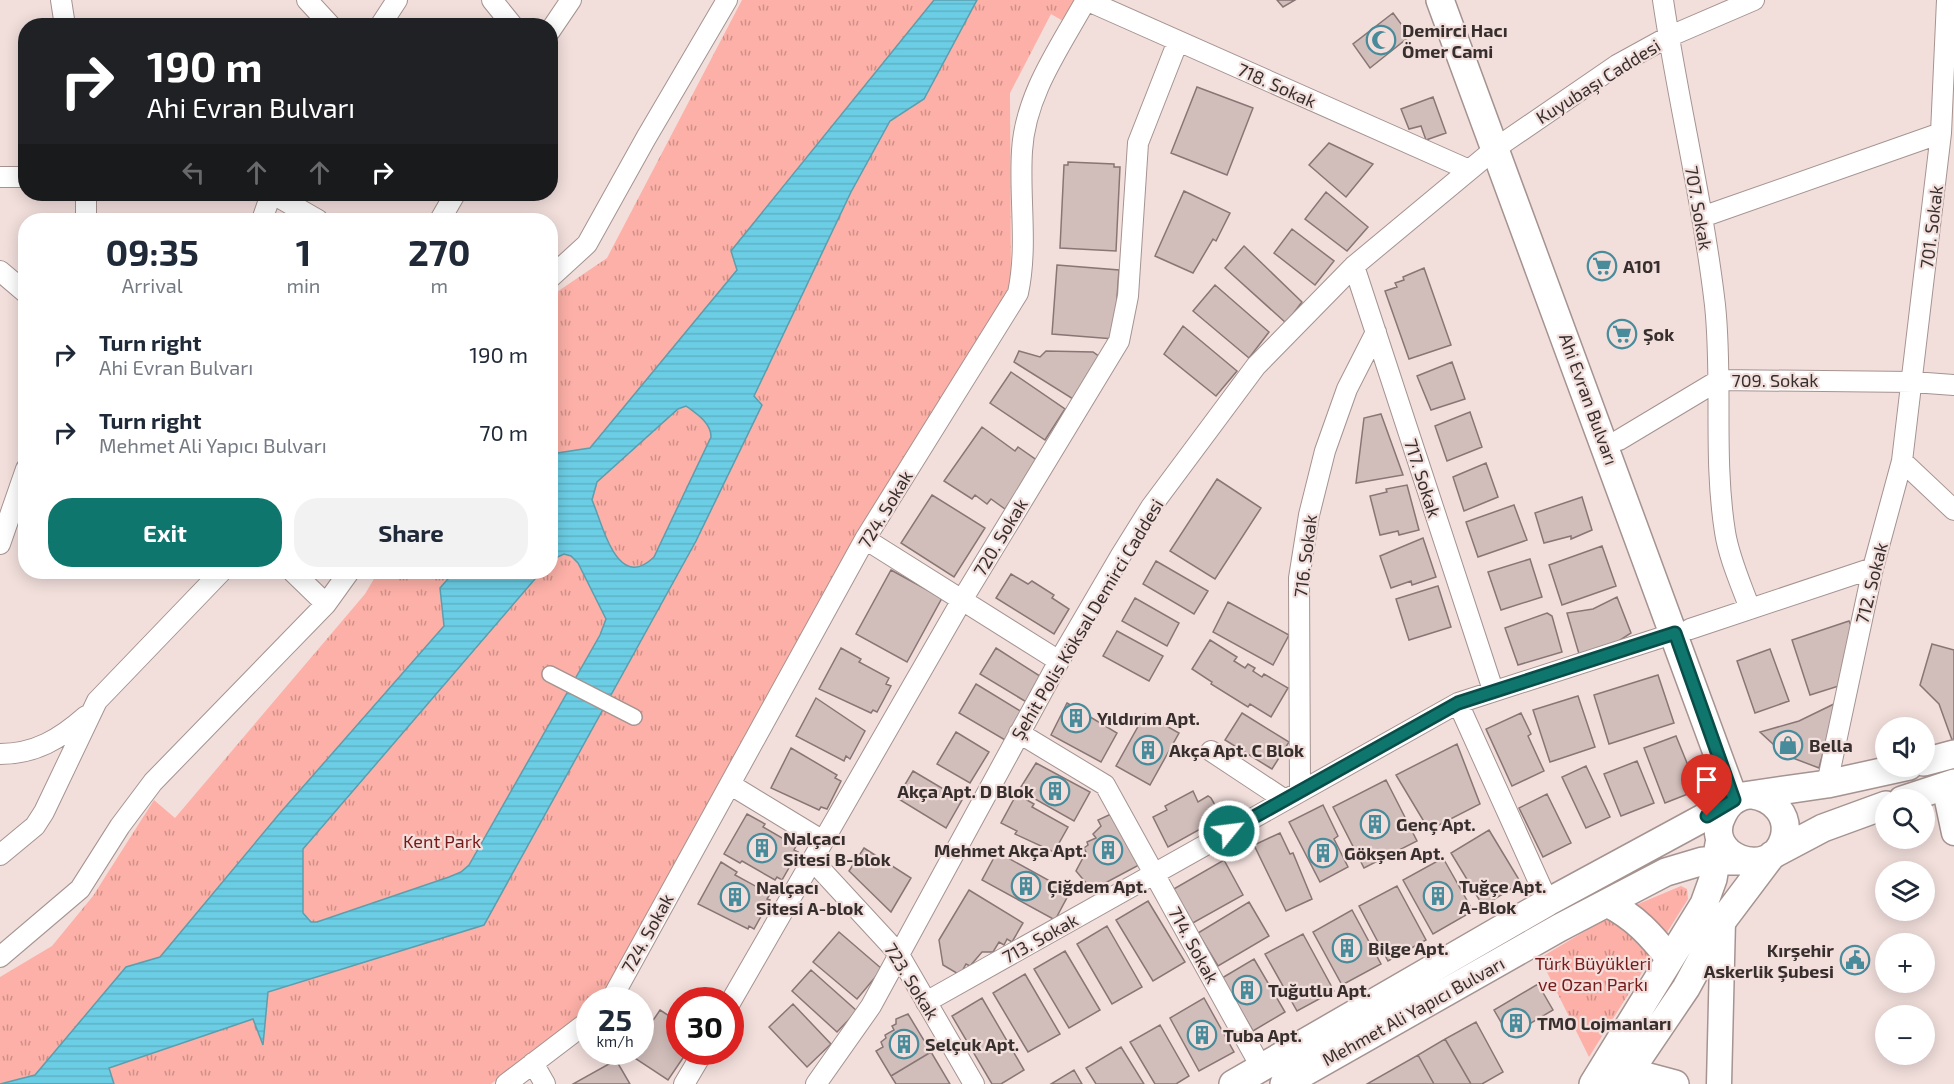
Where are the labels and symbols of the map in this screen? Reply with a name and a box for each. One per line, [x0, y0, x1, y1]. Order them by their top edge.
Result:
place label: Demirci Hacı Ömer Cami [1402, 19, 1508, 62]
mosque icon: Demirci Hacı Ömer Cami [1365, 24, 1397, 56]
street label: Kuyubaşı Caddesi [1532, 34, 1665, 129]
street label: 718. Sokak [1234, 58, 1320, 112]
street label: 707. Sokak [1681, 164, 1717, 252]
street label: 701. Sokak [1915, 184, 1947, 270]
supermarket icon: A101 [1586, 250, 1618, 282]
place label: A101 [1623, 255, 1661, 277]
supermarket icon: Şok [1606, 318, 1638, 350]
place label: Şok [1643, 323, 1674, 346]
street label: Ahi Evran Bulvarı [1555, 330, 1623, 468]
street label: 709. Sokak [1731, 369, 1819, 391]
street label: 717. Sokak [1400, 436, 1446, 520]
street label: 724. Sokak [853, 466, 917, 552]
street label: 720. Sokak [968, 494, 1032, 580]
street label: Şehit Polis Köksal Demirci Caddesi [1006, 495, 1169, 744]
street label: 716. Sokak [1289, 513, 1321, 599]
street label: 712. Sokak [1850, 540, 1892, 626]
building icon: Yıldırım Apt. [1060, 702, 1092, 734]
place label: Yıldırım Apt. [1097, 707, 1200, 729]
shop icon: Bella [1772, 729, 1804, 761]
building icon: Akça Apt. C Blok [1132, 734, 1164, 766]
place label: Bella [1809, 734, 1853, 756]
place label: Akça Apt. C Blok [1169, 739, 1304, 762]
pin [1681, 754, 1732, 816]
building icon: Akça Apt. D Blok [1039, 775, 1071, 807]
place label: Akça Apt. D Blok [897, 780, 1034, 803]
position arrow [1197, 799, 1261, 863]
building icon: Genç Apt. [1359, 808, 1391, 840]
place label: Genç Apt. [1396, 813, 1476, 836]
place label: Nalçacı Sitesi B-blok [783, 827, 891, 870]
park label: Kent Park [403, 830, 481, 852]
building icon: Nalçacı Sitesi B-blok [746, 832, 778, 864]
building icon: Mehmet Akça Apt. [1092, 834, 1124, 866]
building icon: Gökşen Apt. [1307, 837, 1339, 869]
place label: Mehmet Akça Apt. [934, 839, 1087, 862]
place label: Gökşen Apt. [1344, 842, 1445, 865]
building icon: Çiğdem Apt. [1010, 870, 1042, 902]
place label: Çiğdem Apt. [1047, 875, 1147, 898]
place label: Tuğçe Apt. A-Blok [1459, 875, 1546, 918]
place label: Nalçacı Sitesi A-blok [756, 876, 864, 919]
building icon: Tuğçe Apt. A-Blok [1422, 880, 1454, 912]
building icon: Nalçacı Sitesi A-blok [719, 881, 751, 913]
street label: 724. Sokak [616, 890, 678, 976]
street label: 714. Sokak [1164, 903, 1224, 987]
street label: 713. Sokak [998, 908, 1082, 968]
building icon: Bilge Apt. [1331, 932, 1363, 964]
place label: Bilge Apt. [1368, 937, 1449, 959]
street label: 723. Sokak [880, 939, 944, 1023]
place label: Kırşehir Askerlik Şubesi [1704, 939, 1834, 983]
public building icon: Kırşehir Askerlik Şubesi [1839, 944, 1871, 976]
street label: Mehmet Ali Yapıcı Bulvarı [1318, 952, 1508, 1070]
park label: Türk Büyükleri ve Ozan Parkı [1535, 952, 1651, 995]
building icon: Tuğutlu Apt. [1231, 974, 1263, 1006]
place label: Tuğutlu Apt. [1268, 979, 1371, 1001]
speed limit sign: 30 [666, 987, 744, 1065]
building icon: TMO Lojmanları [1500, 1007, 1532, 1039]
place label: TMO Lojmanları [1537, 1012, 1672, 1034]
building icon: Tuba Apt. [1186, 1019, 1218, 1051]
place label: Tuba Apt. [1223, 1024, 1302, 1046]
building icon: Selçuk Apt. [888, 1028, 920, 1060]
place label: Selçuk Apt. [925, 1033, 1019, 1056]

